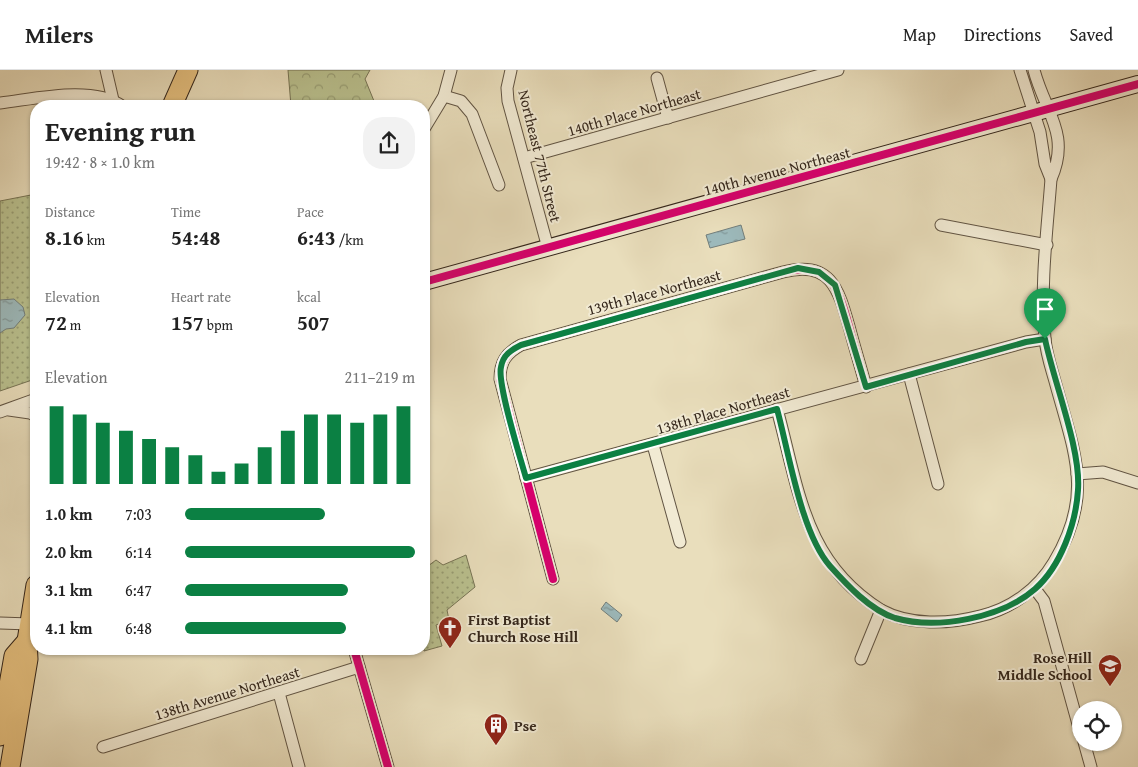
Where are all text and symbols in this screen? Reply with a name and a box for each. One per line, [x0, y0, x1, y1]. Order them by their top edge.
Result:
text: Milers [25, 17, 94, 52]
text: Map [903, 21, 936, 48]
text: Directions [964, 21, 1041, 48]
text: Saved [1069, 21, 1113, 48]
street label: 140th Place Northeast [565, 83, 704, 141]
street label: Northeast 77th Street [513, 88, 567, 225]
text: Evening run [45, 110, 196, 151]
button: share [363, 117, 415, 169]
street label: 140th Avenue Northeast [701, 141, 853, 201]
text: 19:42 · 8 × 1.0 km [45, 150, 155, 174]
text: Distance [45, 202, 95, 222]
text: Time [171, 202, 201, 222]
text: Pace [297, 202, 324, 222]
text: 8.16 [45, 222, 84, 253]
text: 54:48 [171, 222, 220, 253]
text: 6:43 [297, 222, 336, 253]
text: km [84, 230, 105, 250]
text: /km [336, 230, 364, 250]
street label: 139th Place Northeast [585, 264, 724, 320]
text: Elevation [45, 287, 100, 307]
text: Heart rate [171, 287, 231, 307]
text: kcal [297, 287, 321, 307]
pin [1024, 288, 1066, 339]
icon: arrive [1031, 295, 1059, 323]
text: 72 [45, 307, 67, 338]
text: 157 [171, 307, 204, 338]
text: 507 [297, 307, 330, 338]
text: m [67, 315, 81, 335]
text: bpm [204, 315, 233, 335]
text: Elevation [45, 365, 108, 389]
text: 211–219 m [345, 365, 415, 389]
street label: 138th Place Northeast [654, 381, 793, 439]
text: 1.0 km [45, 502, 92, 526]
text: 7:03 [125, 502, 152, 526]
text: 2.0 km [45, 540, 92, 564]
text: 6:14 [125, 540, 152, 564]
text: 3.1 km [45, 578, 92, 602]
text: 6:47 [125, 578, 152, 602]
place label: First Baptist Church Rose Hill [468, 609, 579, 647]
church icon: First Baptist Church Rose Hill [437, 615, 463, 649]
text: 4.1 km [45, 616, 92, 640]
text: 6:48 [125, 616, 152, 640]
place label: Rose Hill Middle School [998, 647, 1092, 685]
school or university icon: Rose Hill Middle School [1097, 653, 1123, 687]
street label: 138th Avenue Northeast [152, 661, 303, 725]
map controls [1072, 701, 1122, 751]
button: locate [1072, 701, 1122, 751]
building icon: Pse [483, 712, 509, 746]
place label: Pse [514, 715, 537, 736]

